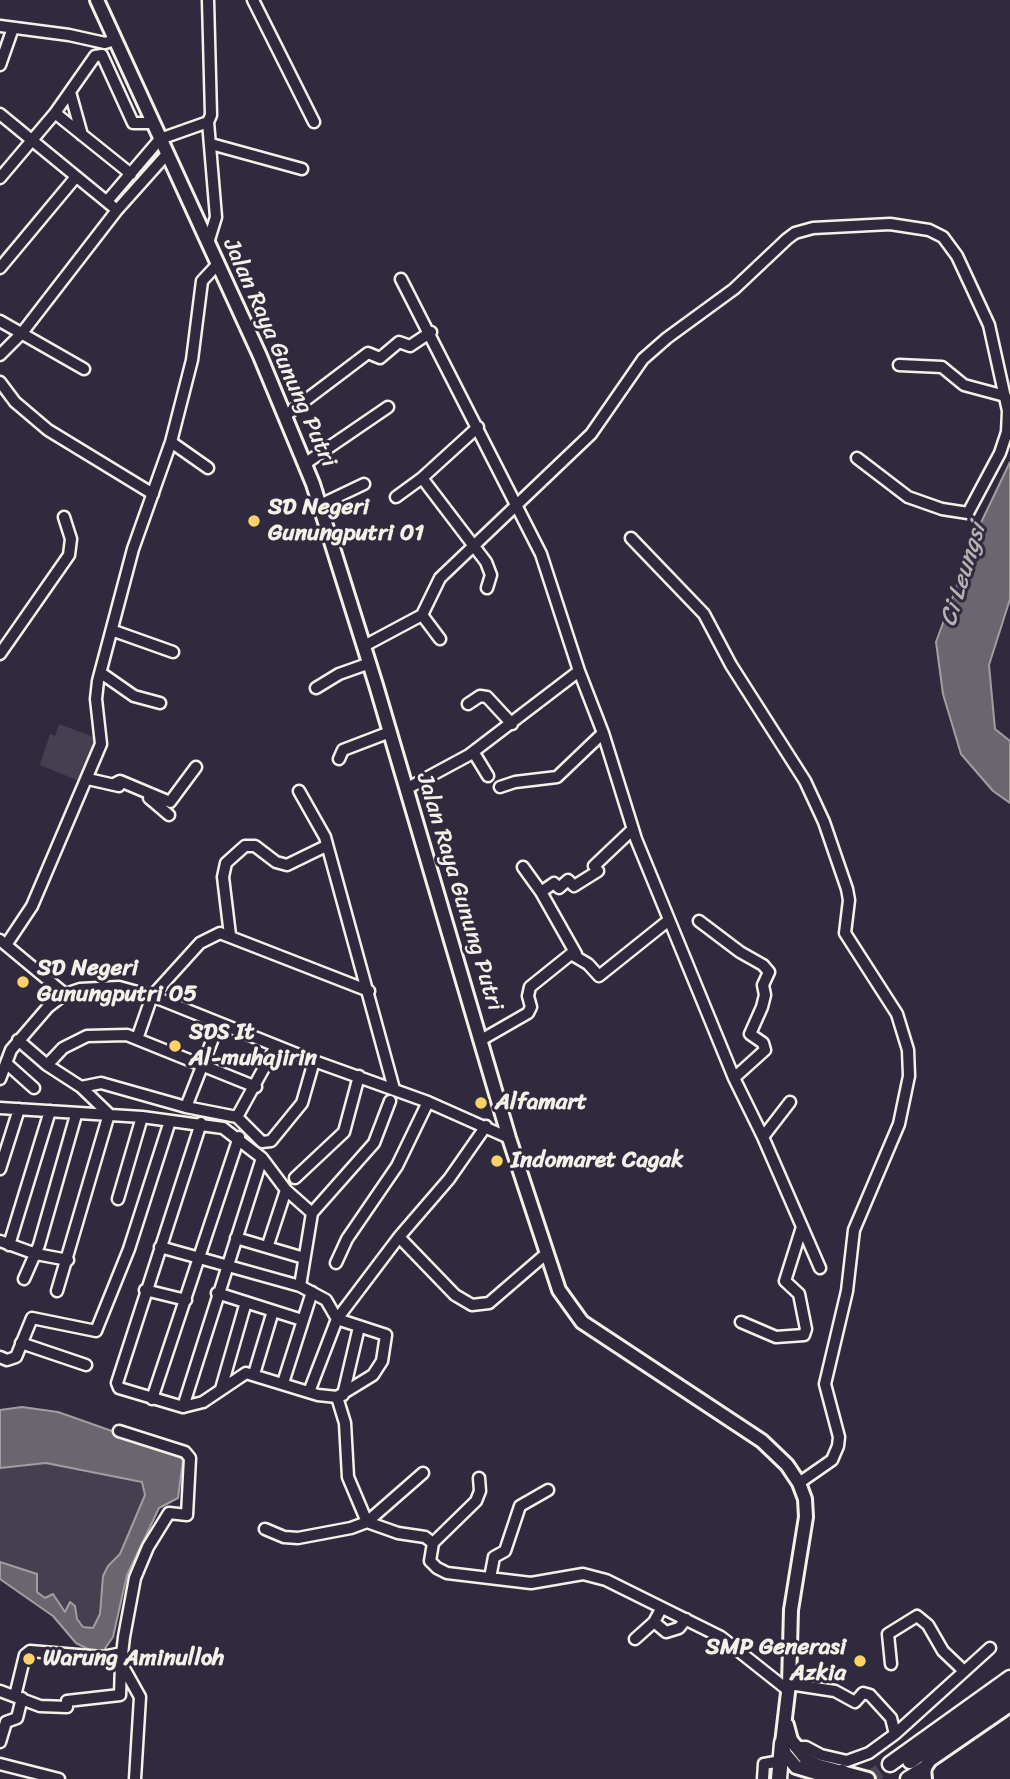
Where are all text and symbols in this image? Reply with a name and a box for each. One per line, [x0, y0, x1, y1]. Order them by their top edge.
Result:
street label: Jalan Raya Gunung Putri [216, 234, 342, 472]
place label: SD Negeri Gunungputri 01 [268, 494, 424, 548]
marker: SD Negeri Gunungputri 01 [246, 513, 262, 529]
water label: Ci Leungsi [935, 520, 993, 630]
street label: Jalan Raya Gunung Putri [410, 770, 508, 1014]
place label: SD Negeri Gunungputri 05 [37, 955, 197, 1009]
marker: SD Negeri Gunungputri 05 [15, 974, 31, 990]
place label: SDS It Al-muhajirin [189, 1019, 317, 1073]
marker: SDS It Al-muhajirin [167, 1038, 183, 1054]
place label: Alfamart [495, 1089, 587, 1117]
marker: Alfamart [473, 1095, 489, 1111]
place label: Indomaret Cagak [511, 1147, 683, 1175]
marker: Indomaret Cagak [489, 1153, 505, 1169]
place label: SMP Generasi Azkia [706, 1634, 846, 1688]
place label: Warung Aminulloh [43, 1645, 224, 1673]
marker: Warung Aminulloh [21, 1651, 37, 1667]
marker: SMP Generasi Azkia [852, 1653, 868, 1669]

